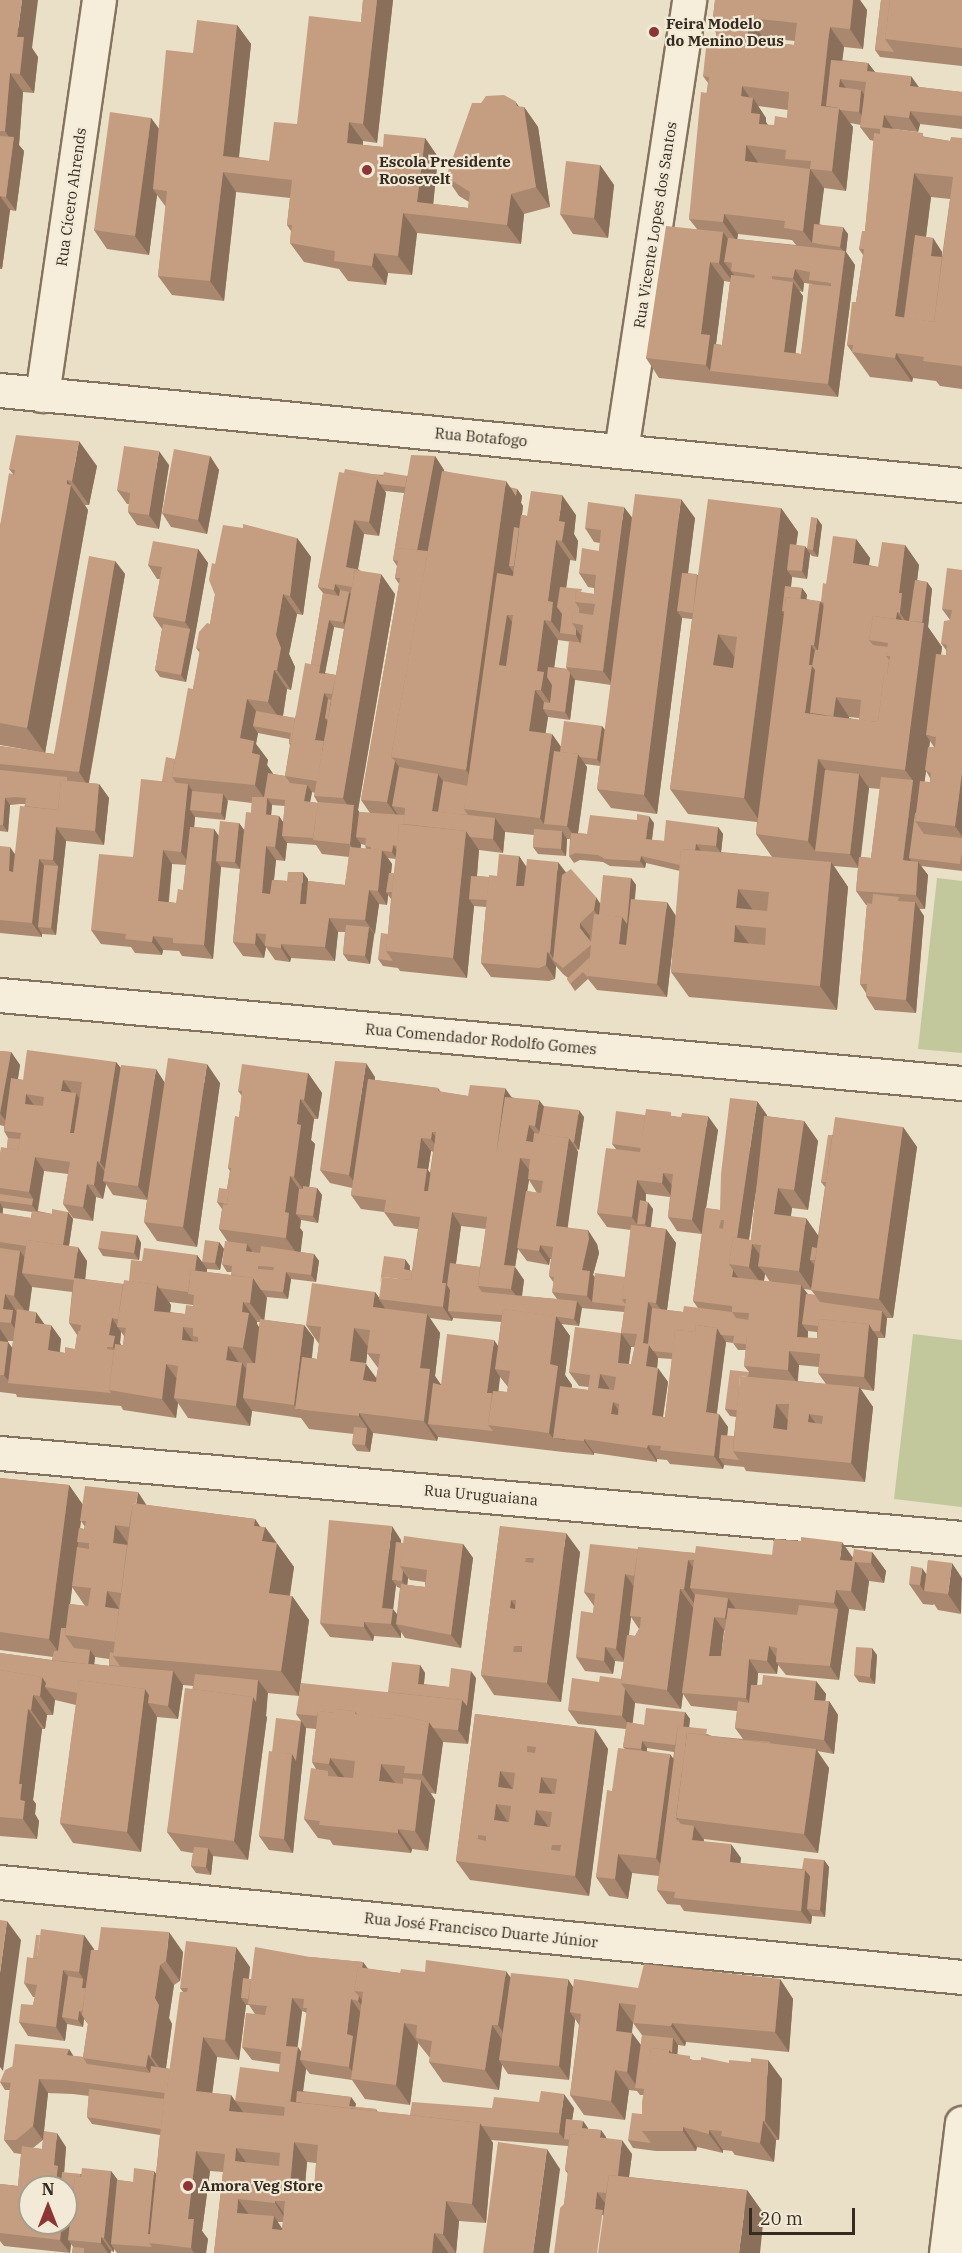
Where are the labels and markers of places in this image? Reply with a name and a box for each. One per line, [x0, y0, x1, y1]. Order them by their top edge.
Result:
place label: Feira Modelo do Menino Deus [666, 14, 784, 49]
marker: Feira Modelo do Menino Deus [647, 25, 661, 39]
place label: Escola Presidente Roosevelt [379, 152, 511, 187]
marker: Escola Presidente Roosevelt [360, 163, 374, 177]
place label: Amora Veg Store [200, 2177, 323, 2195]
marker: Amora Veg Store [181, 2179, 195, 2193]

